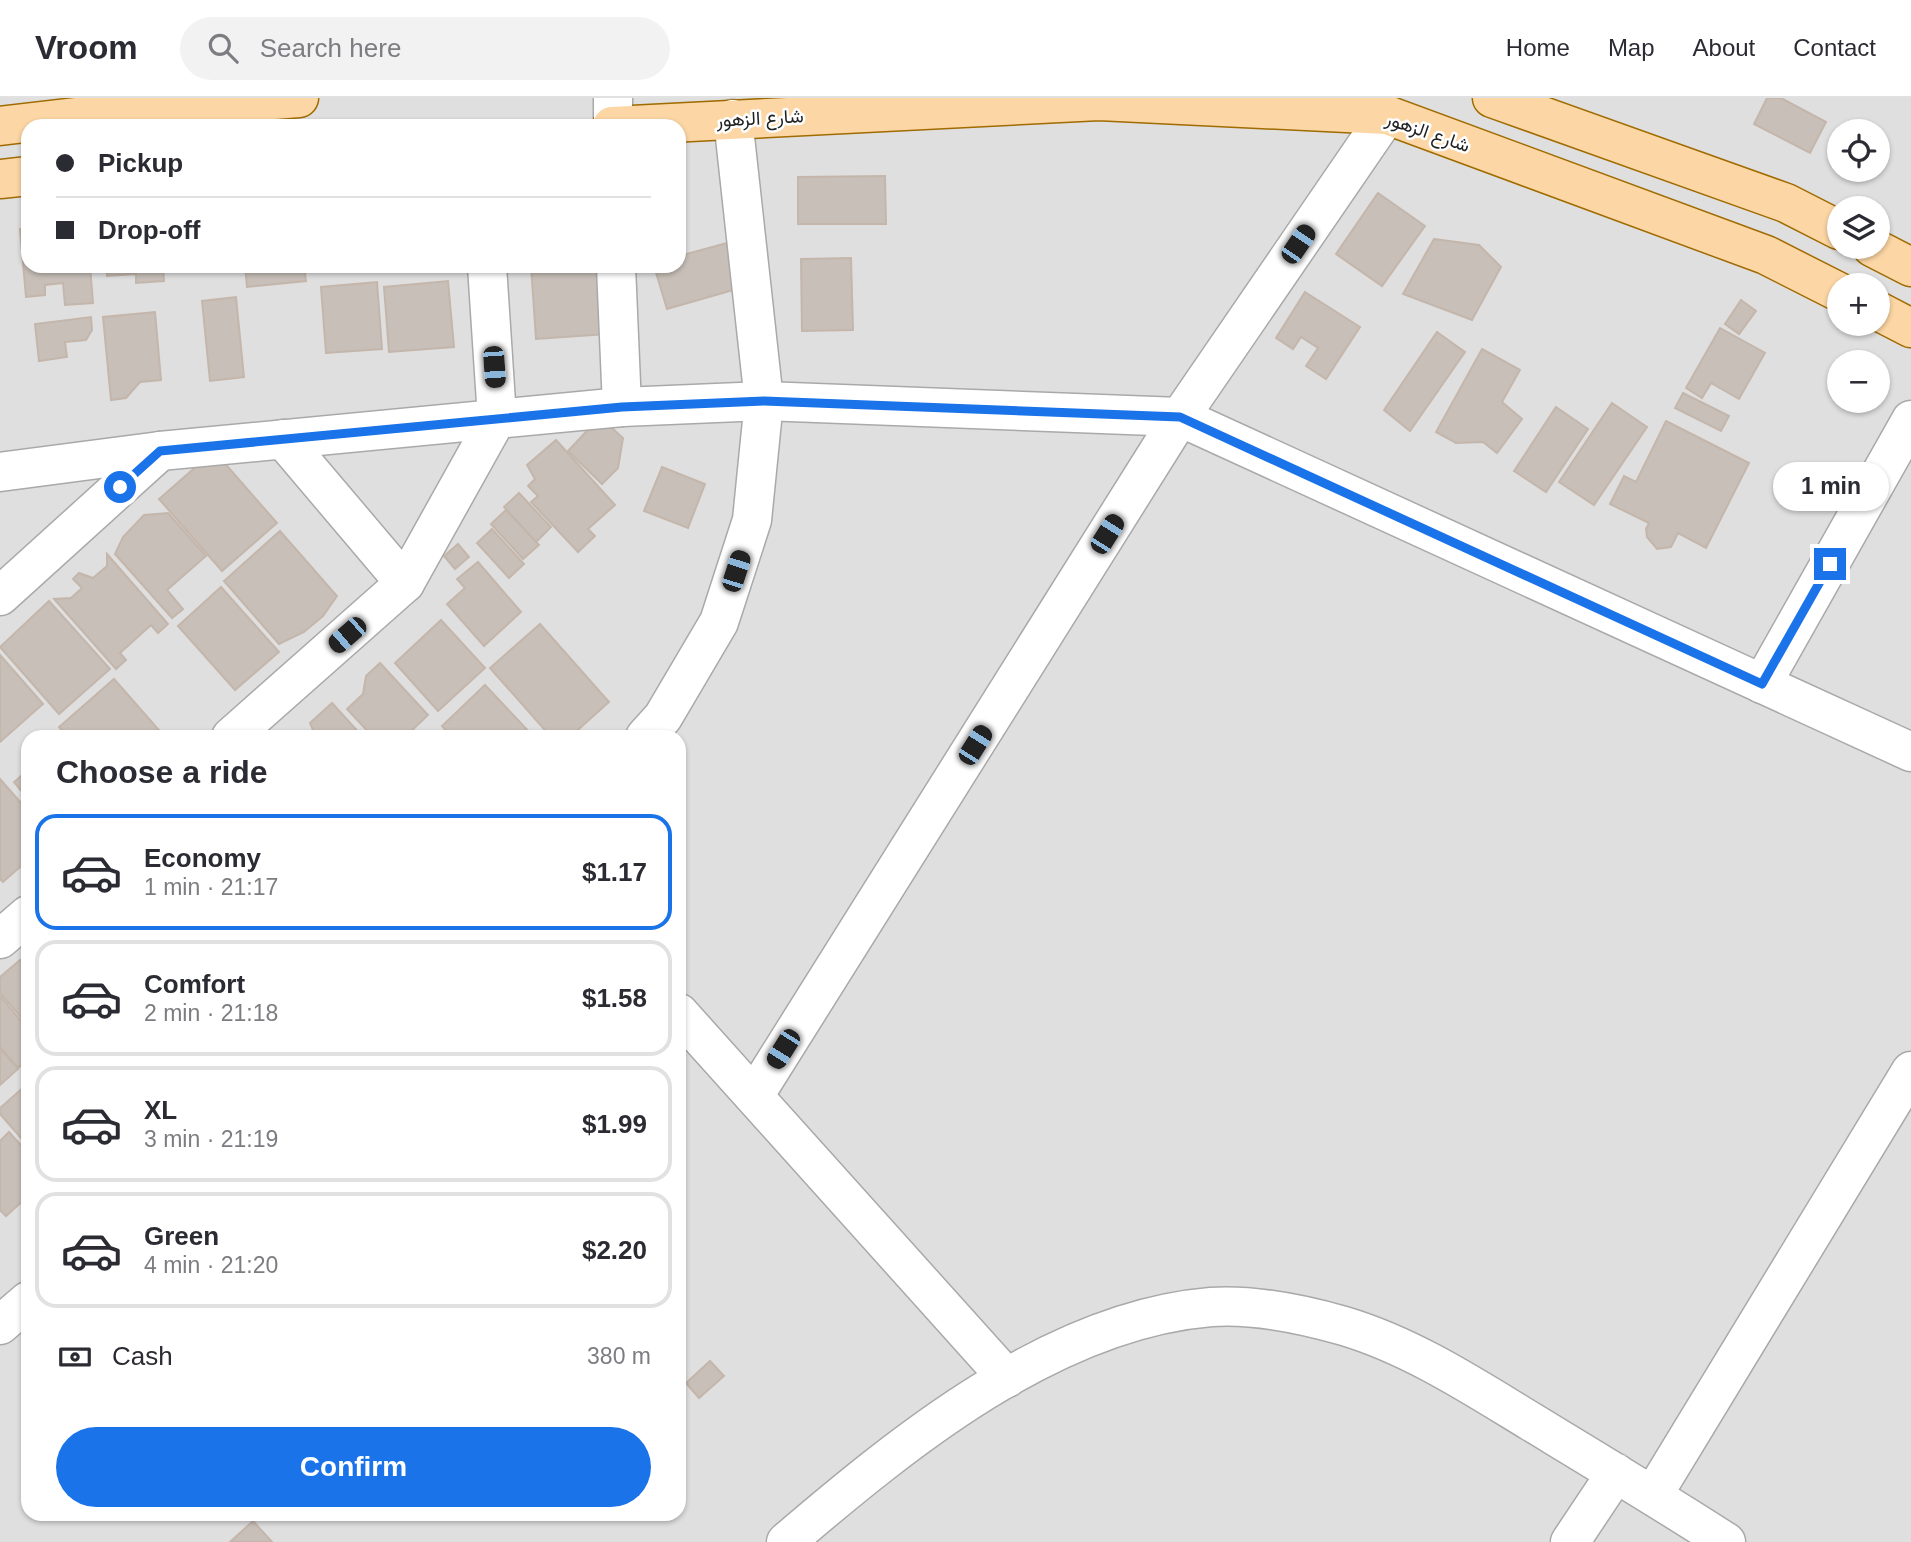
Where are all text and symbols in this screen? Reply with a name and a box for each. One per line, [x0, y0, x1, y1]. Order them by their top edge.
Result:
search box [180, 17, 670, 80]
text: Vroom [35, 29, 138, 66]
icon: search [204, 29, 242, 67]
text: Search here [260, 33, 401, 63]
text: Home [1506, 34, 1570, 61]
text: Map [1608, 34, 1655, 61]
text: About [1693, 34, 1755, 61]
text: Contact [1793, 34, 1876, 61]
street label: شارع الزهور [715, 105, 804, 133]
street label: شارع الزهور [1382, 108, 1473, 158]
map controls [1827, 119, 1890, 413]
button: locate [1827, 119, 1890, 182]
text: Pickup [98, 148, 183, 178]
button: layers [1827, 196, 1890, 259]
text: Drop-off [98, 215, 201, 245]
car [1278, 221, 1319, 267]
button: + [1827, 273, 1890, 336]
car [483, 345, 506, 389]
button: − [1827, 350, 1890, 413]
callout: 1 min [1772, 462, 1888, 512]
route start [104, 471, 136, 503]
text: 1 min [1801, 473, 1861, 499]
car [1087, 511, 1128, 557]
car [720, 548, 753, 594]
route end [1814, 548, 1846, 580]
car [325, 613, 370, 657]
car [955, 722, 996, 768]
text: Choose a ride [56, 754, 268, 790]
icon: car [60, 841, 123, 904]
text: Economy [144, 843, 261, 873]
text: $1.17 [582, 857, 647, 887]
text: 1 min · 21:17 [144, 874, 278, 900]
icon: car [60, 967, 123, 1030]
text: Comfort [144, 969, 245, 999]
text: $1.58 [582, 983, 647, 1013]
text: 2 min · 21:18 [144, 1000, 278, 1026]
car [763, 1026, 804, 1072]
icon: car [60, 1093, 123, 1156]
text: XL [144, 1095, 177, 1125]
text: $1.99 [582, 1109, 647, 1139]
text: 3 min · 21:19 [144, 1126, 278, 1152]
icon: car [60, 1219, 123, 1282]
text: Green [144, 1221, 219, 1251]
text: $2.20 [582, 1235, 647, 1265]
text: 4 min · 21:20 [144, 1252, 278, 1278]
icon: cash [56, 1338, 94, 1376]
text: Cash [112, 1341, 173, 1371]
text: 380 m [587, 1343, 651, 1369]
button: Confirm [56, 1427, 651, 1507]

